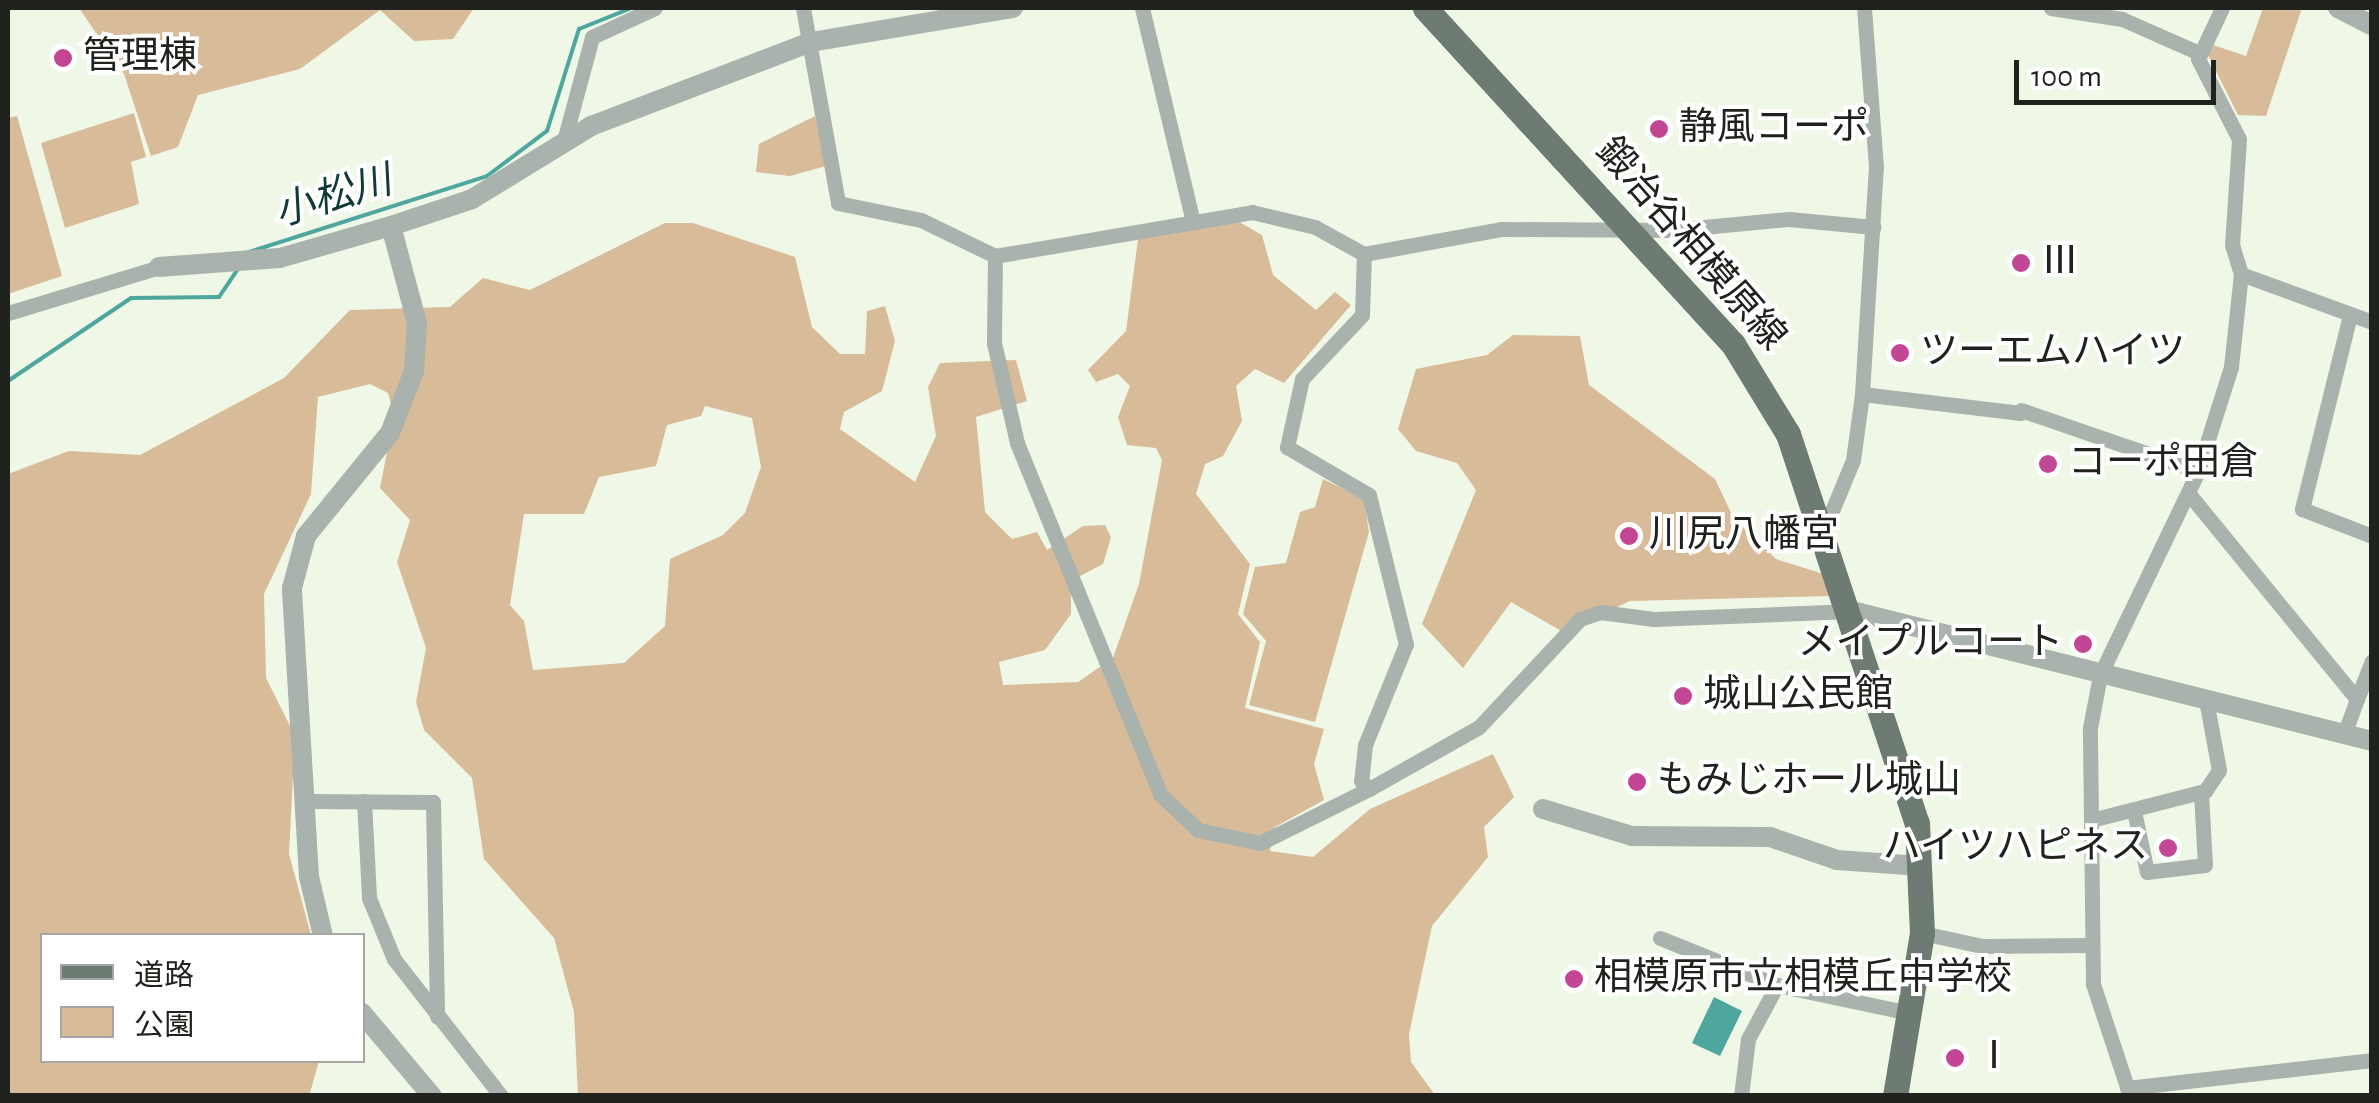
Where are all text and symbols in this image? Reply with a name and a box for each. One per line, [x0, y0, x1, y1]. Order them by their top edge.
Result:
place label: 管理棟 [83, 35, 197, 81]
scale bar [2019, 40, 2222, 102]
marker: 管理棟 [52, 47, 74, 69]
text: 100 m [2031, 62, 2102, 92]
place label: 静風コーポ [1679, 106, 1869, 152]
marker: 静風コーポ [1648, 118, 1670, 140]
street label: 鍛冶谷相模原線 [1586, 130, 1794, 360]
water label: 小松川 [269, 157, 397, 237]
place label: Ⅲ [2041, 240, 2079, 286]
marker: Ⅲ [2010, 252, 2032, 274]
place label: ツーエムハイツ [1920, 330, 2186, 376]
marker: ツーエムハイツ [1889, 342, 1911, 364]
place label: コーポ田倉 [2068, 441, 2258, 487]
marker: コーポ田倉 [2037, 453, 2059, 475]
place label: 川尻八幡宮 [1649, 513, 1839, 559]
marker: 川尻八幡宮 [1618, 525, 1640, 547]
place label: メイプルコート [1797, 621, 2063, 667]
marker: メイプルコート [2072, 633, 2094, 655]
place label: 城山公民館 [1703, 673, 1893, 719]
marker: 城山公民館 [1672, 685, 1694, 707]
place label: もみじホール城山 [1657, 759, 1961, 805]
marker: もみじホール城山 [1626, 771, 1648, 793]
place label: ハイツハピネス [1882, 825, 2148, 871]
marker: ハイツハピネス [2157, 837, 2179, 859]
legend [40, 933, 365, 1063]
place label: 相模原市立相模丘中学校 [1594, 956, 2012, 1002]
text: 道路 [134, 961, 194, 991]
marker: 相模原市立相模丘中学校 [1563, 968, 1585, 990]
text: 公園 [134, 1011, 194, 1041]
place label: Ⅰ [1975, 1035, 2013, 1081]
marker: Ⅰ [1944, 1047, 1966, 1069]

